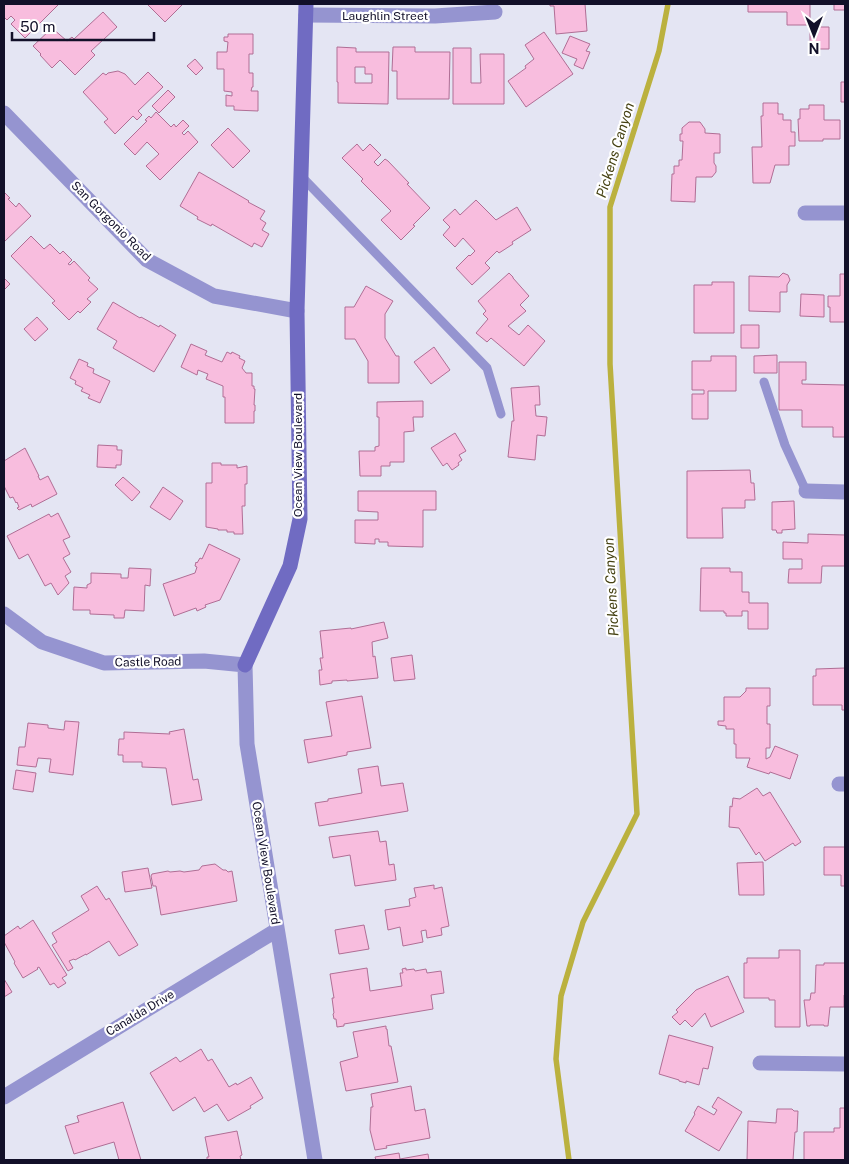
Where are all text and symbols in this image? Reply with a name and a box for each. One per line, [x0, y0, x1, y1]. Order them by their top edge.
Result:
street label: Laughlin Street [342, 9, 428, 23]
scale bar [12, 10, 155, 42]
north arrow [789, 10, 839, 60]
text: 50 m [20, 18, 55, 35]
text: N [809, 40, 819, 56]
water label: Pickens Canyon [593, 100, 637, 200]
street label: San Gorgonio Road [68, 178, 154, 264]
street label: Ocean View Boulevard [291, 393, 305, 517]
water label: Pickens Canyon [600, 537, 622, 637]
street label: Castle Road [115, 654, 181, 670]
street label: Ocean View Boulevard [249, 801, 283, 925]
street label: Canalda Drive [103, 987, 177, 1039]

